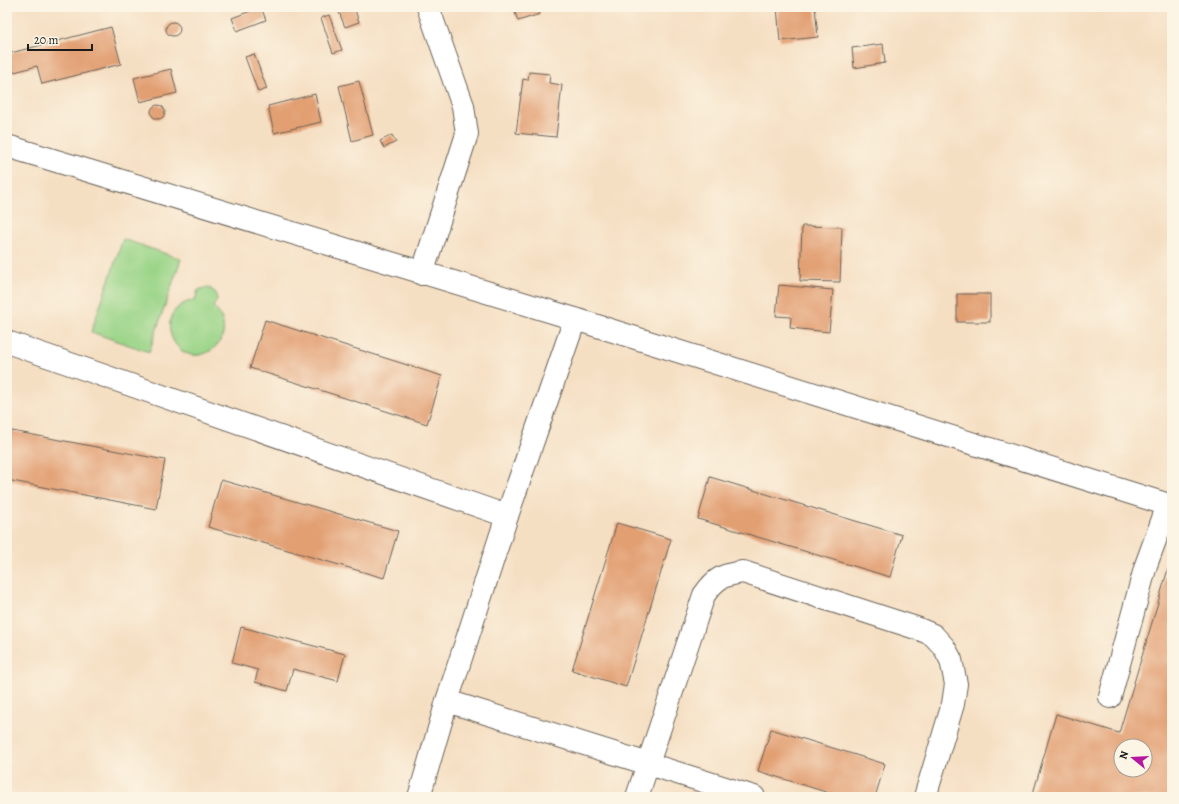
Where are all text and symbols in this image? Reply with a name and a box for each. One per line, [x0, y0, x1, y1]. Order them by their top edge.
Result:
scale bar [28, 26, 92, 52]
text: 20 m [34, 32, 58, 48]
north arrow [1113, 738, 1153, 778]
text: N [1116, 749, 1132, 761]

